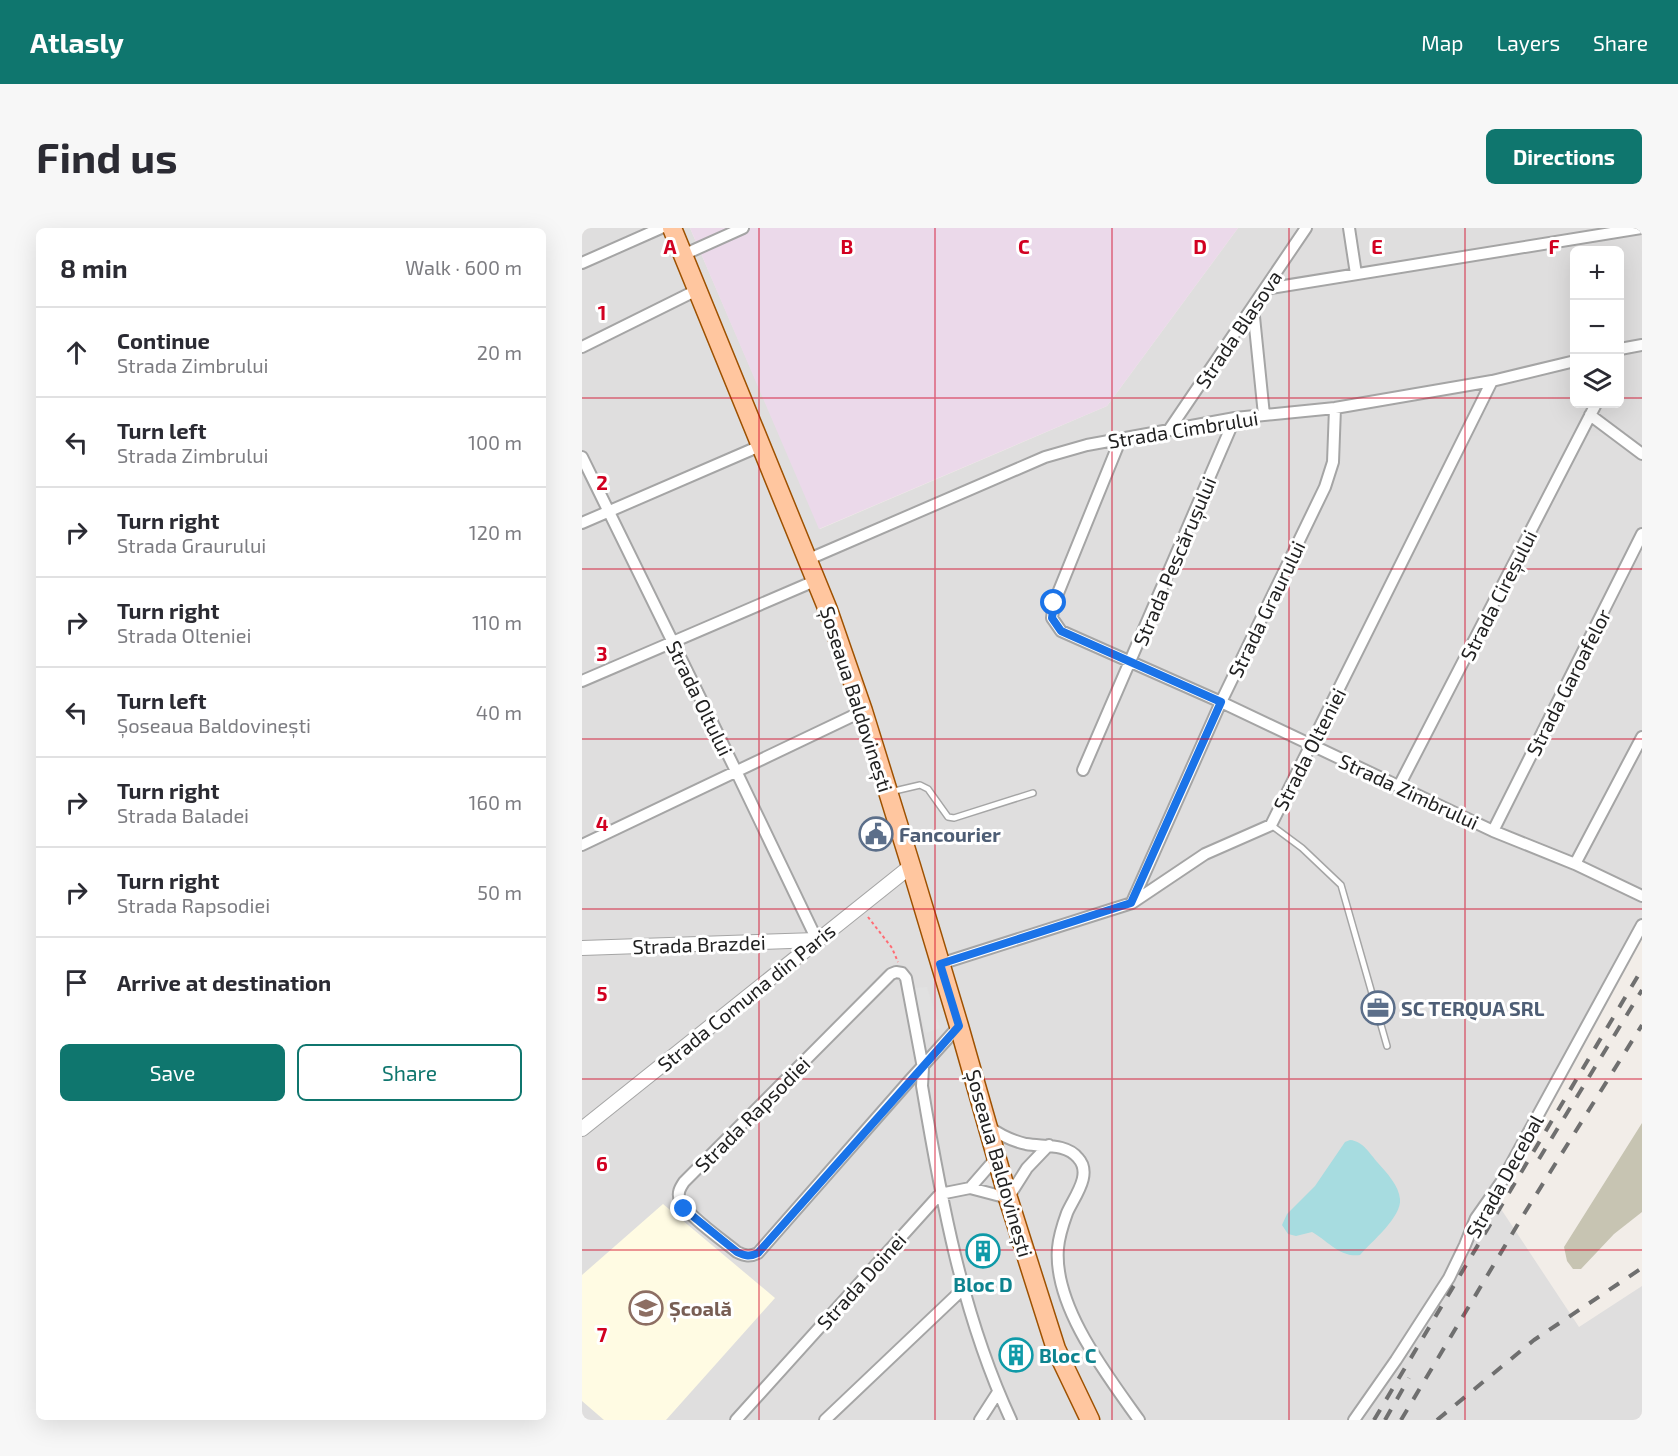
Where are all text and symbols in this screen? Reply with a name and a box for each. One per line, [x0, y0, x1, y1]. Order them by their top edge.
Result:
text: Atlasly [30, 25, 124, 59]
text: Map [1421, 30, 1463, 55]
text: Layers [1496, 30, 1560, 55]
text: Share [1593, 30, 1648, 55]
button: Directions [1486, 129, 1642, 184]
text: Find us [36, 131, 178, 181]
text: A [663, 234, 677, 258]
text: B [841, 234, 853, 258]
text: C [1018, 234, 1030, 258]
text: D [1193, 234, 1207, 258]
text: E [1371, 234, 1383, 258]
text: F [1548, 234, 1560, 258]
map controls [1570, 246, 1624, 408]
button: + [1570, 246, 1624, 300]
text: 8 min [60, 252, 128, 283]
text: Walk · 600 m [405, 255, 522, 279]
street label: Strada Blasova [1190, 266, 1286, 392]
text: 1 [598, 300, 606, 324]
button: − [1570, 300, 1624, 354]
text: Continue [117, 327, 210, 353]
icon: ahead [60, 336, 93, 369]
text: 20 m [477, 340, 522, 364]
text: Strada Zimbrului [117, 353, 269, 377]
button: layers [1570, 354, 1624, 408]
street label: Strada Cimbrului [1106, 405, 1260, 453]
text: Turn left [117, 417, 206, 443]
icon: left [60, 426, 93, 459]
text: 100 m [468, 430, 522, 454]
text: Strada Zimbrului [117, 443, 269, 467]
text: 2 [596, 470, 608, 494]
street label: Strada Pescărușului [1128, 473, 1222, 650]
text: Turn right [117, 507, 219, 533]
icon: right [60, 516, 93, 549]
text: 120 m [469, 520, 522, 544]
street label: Strada Cireșului [1455, 526, 1543, 665]
text: Strada Graurului [117, 533, 266, 557]
street label: Strada Graurului [1222, 537, 1310, 681]
route start [1040, 589, 1066, 615]
text: Turn right [117, 597, 219, 623]
street label: Șoseaua Baldovinești [814, 603, 898, 796]
street label: Strada Garoafelor [1521, 604, 1615, 760]
icon: right [60, 606, 93, 639]
text: 110 m [472, 610, 522, 634]
text: Strada Olteniei [117, 623, 251, 647]
street label: Strada Oltului [662, 637, 738, 759]
text: 3 [596, 641, 608, 665]
street label: Strada Olteniei [1268, 684, 1350, 814]
text: Turn left [117, 687, 206, 713]
icon: left [60, 696, 93, 729]
text: 40 m [476, 700, 522, 724]
text: Șoseaua Baldovinești [117, 713, 311, 737]
street label: Strada Zimbrului [1335, 748, 1483, 834]
text: Turn right [117, 777, 219, 803]
icon: right [60, 786, 93, 819]
text: 160 m [469, 790, 522, 814]
text: Strada Baladei [117, 803, 249, 827]
text: 4 [596, 811, 609, 835]
public building icon: Fancourier [858, 816, 894, 852]
place label: Fancourier [899, 822, 1001, 846]
text: Turn right [117, 867, 219, 893]
icon: right [60, 876, 93, 909]
text: 50 m [477, 880, 522, 904]
text: Strada Rapsodiei [117, 893, 270, 917]
street label: Strada Comuna din Paris [652, 918, 840, 1076]
street label: Strada Brazdei [632, 930, 766, 958]
icon: arrive [60, 966, 93, 999]
text: Arrive at destination [117, 969, 331, 995]
text: 5 [596, 981, 608, 1005]
office icon: SC TERQUA SRL [1360, 990, 1396, 1026]
place label: SC TERQUA SRL [1401, 996, 1545, 1021]
button: Save [60, 1044, 285, 1101]
button: Share [297, 1044, 522, 1101]
street label: Strada Rapsodiei [689, 1051, 815, 1177]
street label: Șoseaua Baldovinești [960, 1066, 1038, 1260]
street label: Strada Decebal [1460, 1110, 1548, 1242]
text: 6 [596, 1151, 608, 1175]
route end [670, 1195, 696, 1221]
street label: Strada Doinei [811, 1228, 911, 1334]
building icon: Bloc D [965, 1233, 1001, 1269]
place label: Bloc D [953, 1272, 1013, 1296]
school or university icon: Școală [628, 1290, 664, 1326]
place label: Școală [669, 1296, 732, 1323]
text: 7 [597, 1322, 608, 1346]
building icon: Bloc C [998, 1337, 1034, 1373]
place label: Bloc C [1039, 1343, 1097, 1367]

